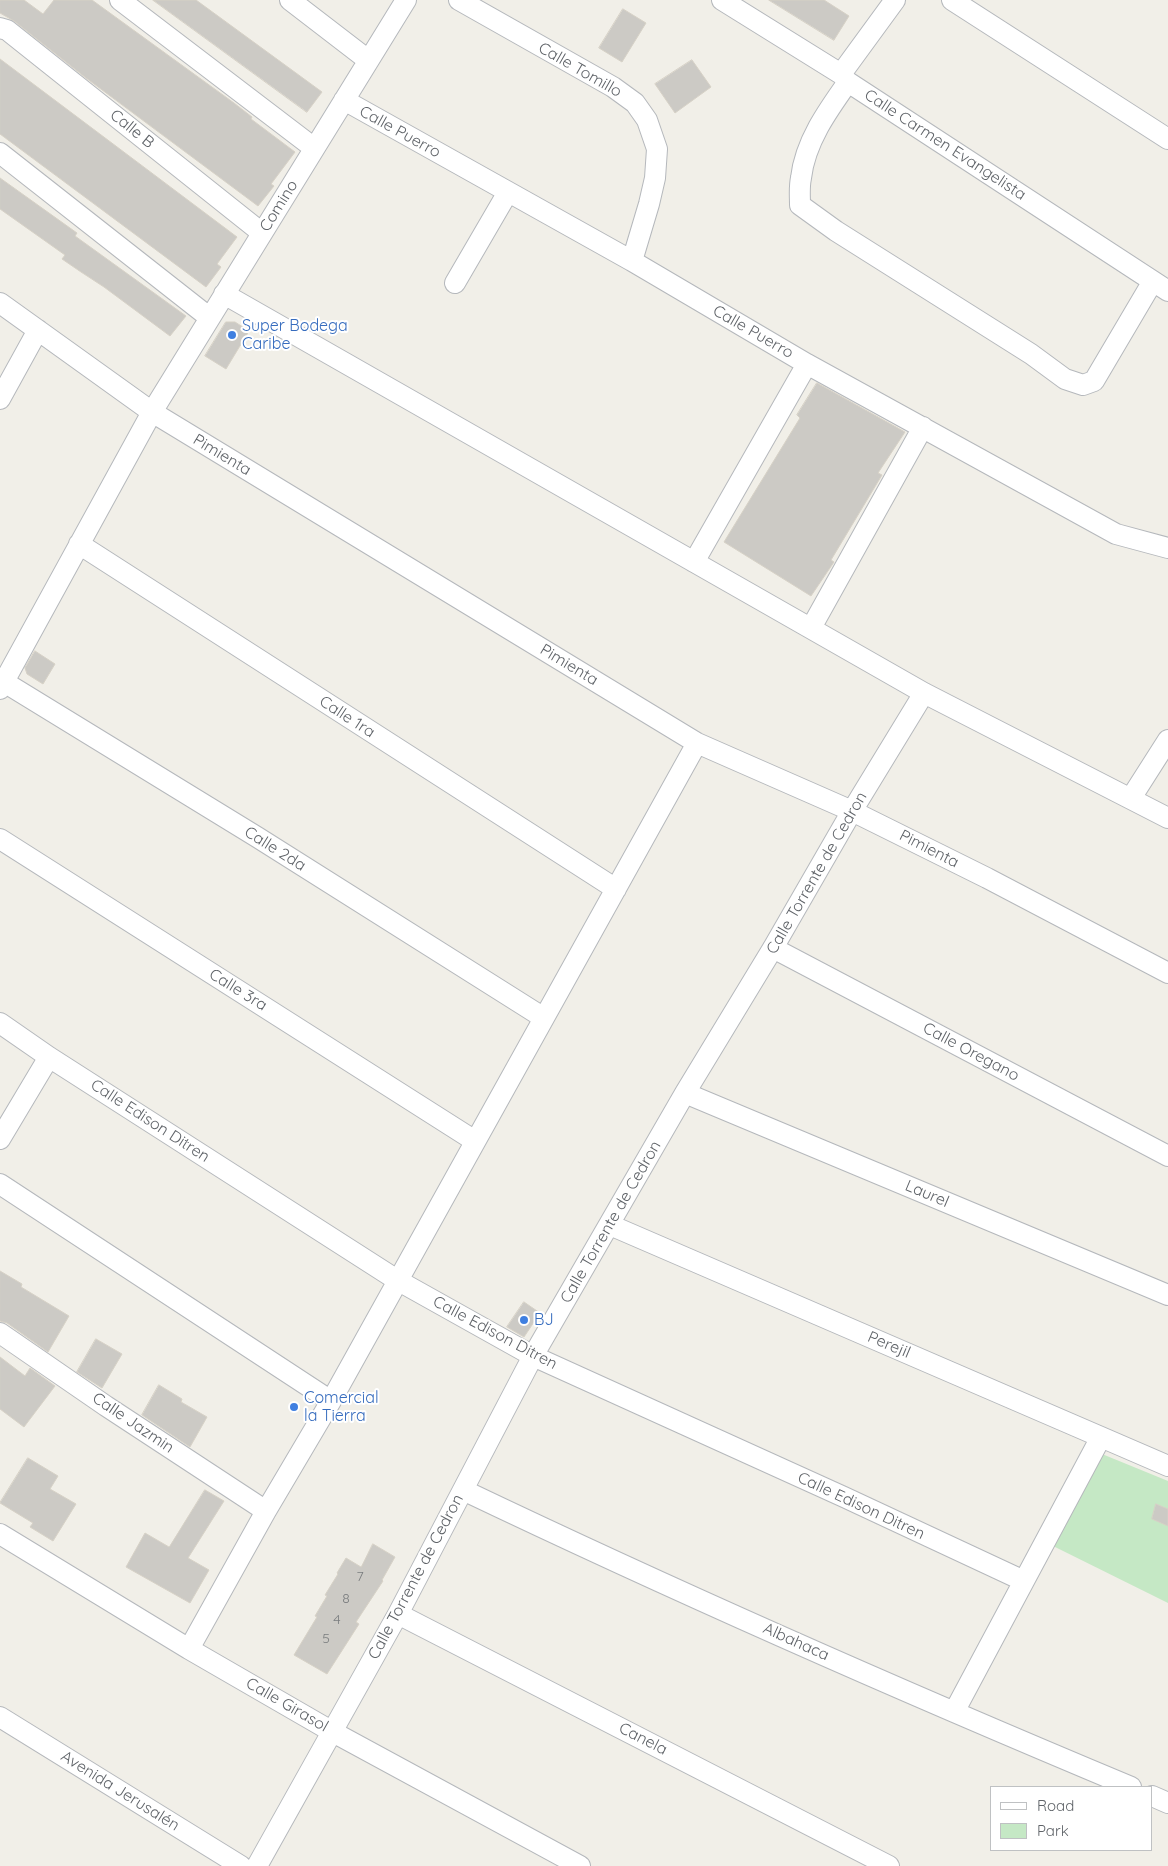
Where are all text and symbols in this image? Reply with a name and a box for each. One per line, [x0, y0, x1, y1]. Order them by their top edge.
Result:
street label: Calle Tomillo [535, 38, 625, 102]
street label: Calle Carmen Evangelista [861, 85, 1029, 205]
street label: Calle Puerro [356, 102, 444, 162]
street label: Calle B [106, 105, 158, 153]
street label: Comino [256, 177, 302, 235]
street label: Calle Puerro [709, 301, 797, 363]
place label: Super Bodega Caribe [242, 316, 348, 354]
marker: Super Bodega Caribe [226, 329, 238, 341]
street label: Pimienta [189, 430, 255, 480]
street label: Pimienta [536, 640, 602, 690]
street label: Calle 1ra [316, 692, 378, 742]
street label: Calle Torrente de Cedron [763, 788, 871, 958]
street label: Calle 2da [241, 823, 309, 875]
street label: Pimienta [896, 826, 962, 872]
street label: Calle 3ra [205, 965, 271, 1015]
street label: Calle Oregano [920, 1019, 1022, 1085]
street label: Calle Edison Ditren [87, 1075, 213, 1167]
street label: Calle Torrente de Cedron [557, 1137, 665, 1307]
street label: Laurel [902, 1176, 952, 1212]
street label: Calle Edison Ditren [430, 1292, 560, 1374]
place label: BJ [534, 1310, 554, 1330]
marker: BJ [518, 1314, 530, 1326]
street label: Perejil [865, 1327, 913, 1363]
place label: Comercial la Tierra [304, 1388, 379, 1426]
street label: Calle Jazmin [88, 1389, 178, 1457]
marker: Comercial la Tierra [288, 1401, 300, 1413]
street label: Calle Edison Ditren [794, 1468, 928, 1544]
street label: Calle Torrente de Cedron [364, 1491, 468, 1663]
house number: 7 [356, 1569, 364, 1585]
house number: 8 [342, 1591, 350, 1607]
house number: 4 [333, 1612, 341, 1628]
street label: Albahaca [760, 1619, 832, 1665]
house number: 5 [322, 1631, 330, 1647]
street label: Calle Girasol [242, 1674, 332, 1736]
street label: Canela [616, 1719, 670, 1759]
street label: Avenida Jerusalén [57, 1747, 183, 1835]
legend [990, 1786, 1153, 1851]
text: Road [1037, 1796, 1074, 1815]
text: Park [1037, 1821, 1069, 1840]

